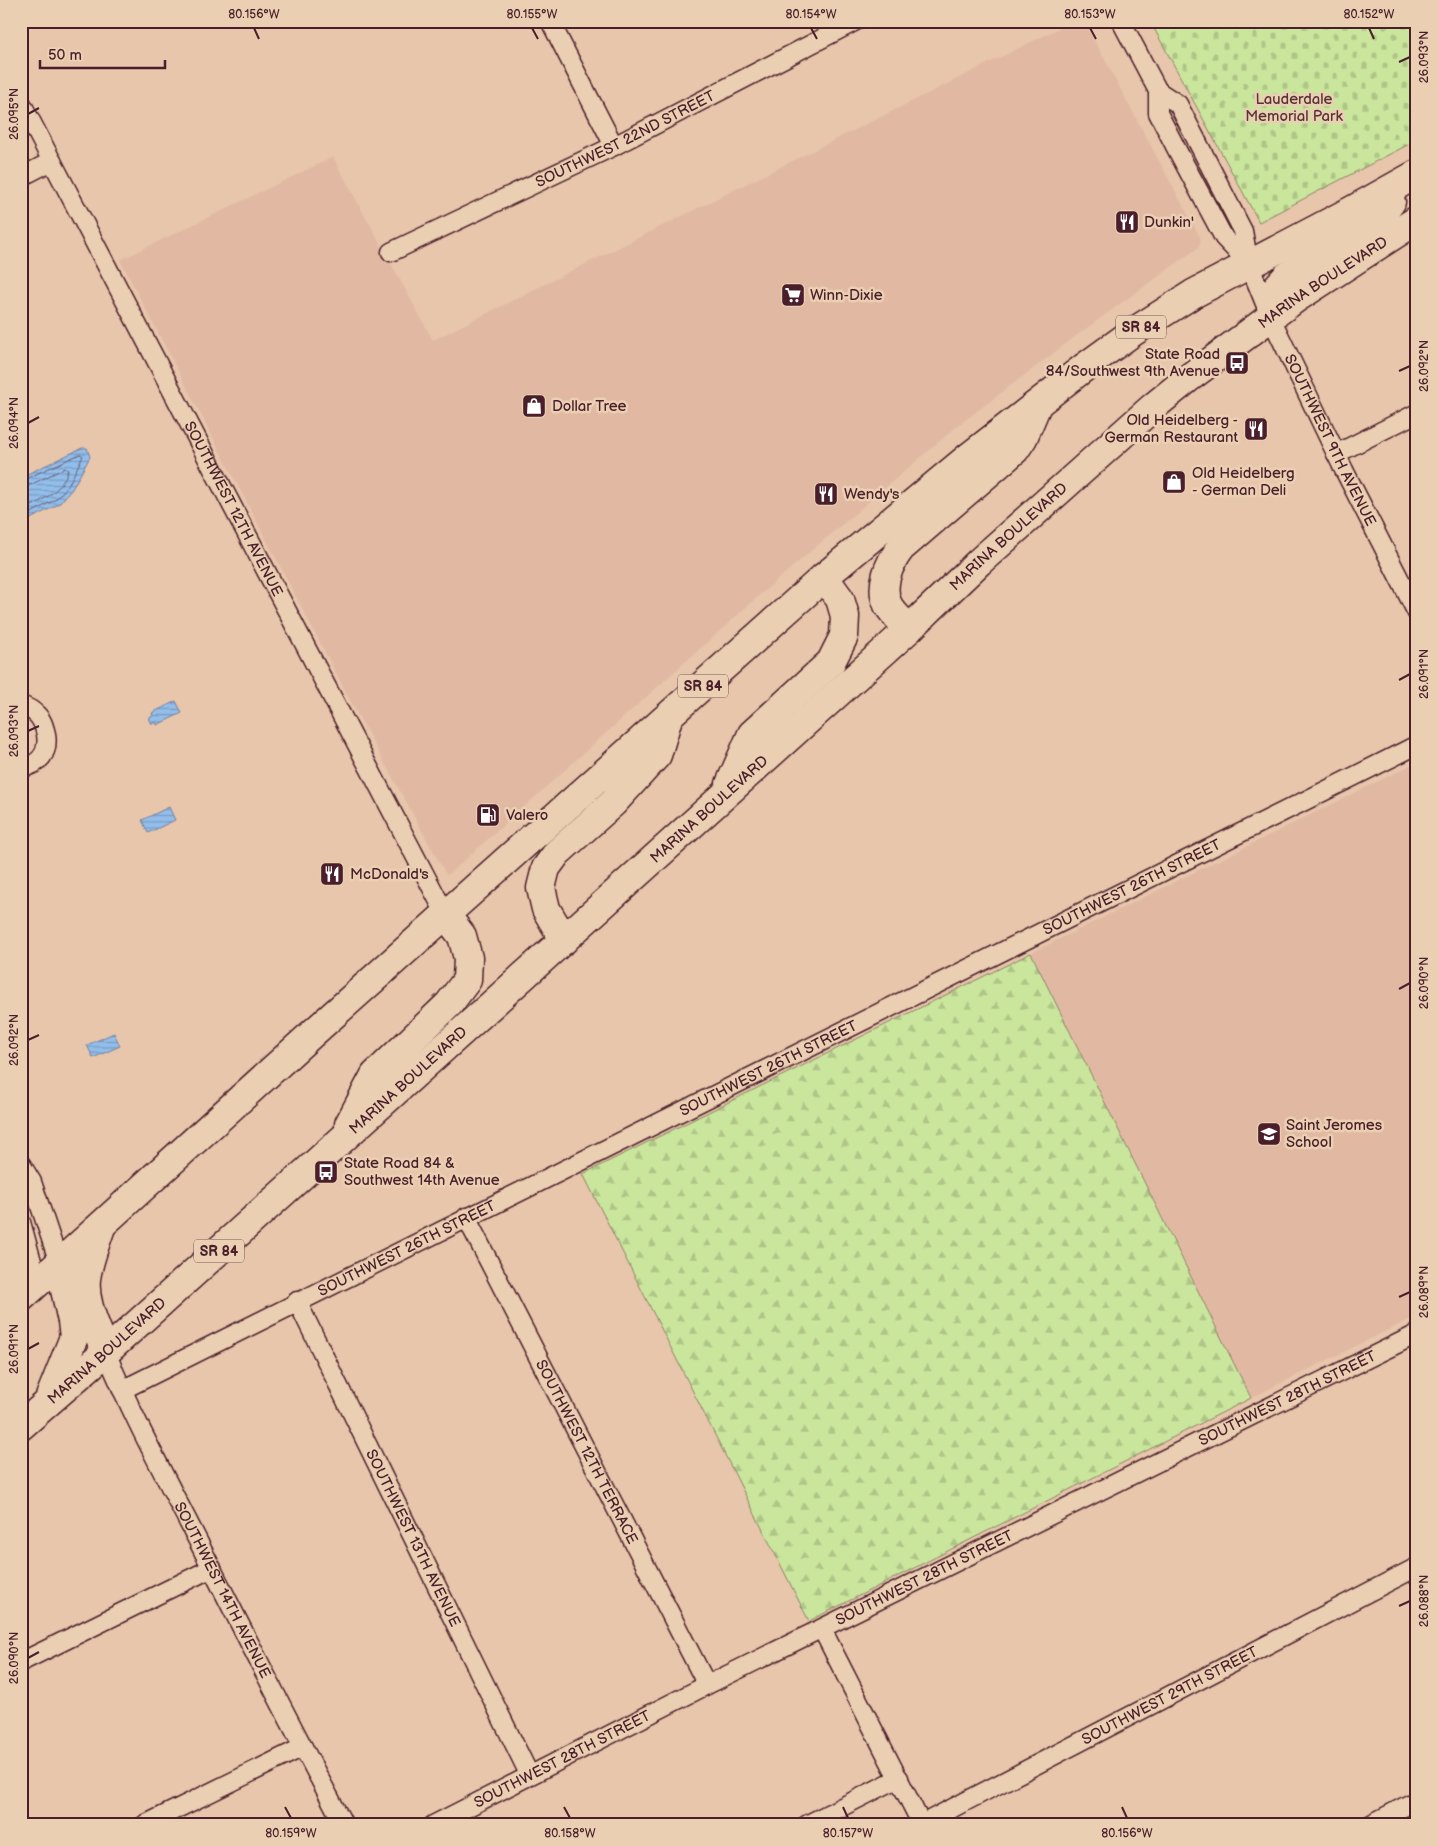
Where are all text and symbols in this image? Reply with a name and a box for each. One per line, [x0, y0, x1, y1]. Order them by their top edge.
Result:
text: 80.156°W [228, 7, 280, 22]
text: 80.155°W [506, 7, 558, 22]
text: 80.154°W [785, 7, 837, 22]
text: 80.153°W [1064, 7, 1116, 22]
text: 80.152°W [1343, 7, 1395, 22]
text: 26.093°N [1417, 31, 1432, 83]
scale bar [40, 38, 165, 70]
text: 50 m [48, 46, 82, 65]
street label: SOUTHWEST 22ND STREET [532, 86, 718, 191]
text: 26.095°N [7, 88, 22, 140]
park label: Lauderdale Memorial Park [1245, 90, 1343, 126]
restaurant icon: Dunkin' [1114, 209, 1140, 235]
place label: Dunkin' [1144, 213, 1194, 232]
street label: MARINA BOULEVARD [1254, 232, 1391, 333]
supermarket icon: Winn-Dixie [780, 282, 806, 308]
place label: Winn-Dixie [810, 286, 883, 305]
road number: SR 84 [1116, 316, 1166, 338]
text: 26.092°N [1417, 340, 1432, 392]
place label: State Road 84/Southwest 9th Avenue [1046, 345, 1220, 381]
bus stop icon: State Road 84/Southwest 9th Avenue [1224, 350, 1250, 376]
street label: SOUTHWEST 9TH AVENUE [1280, 351, 1380, 529]
shop icon: Dollar Tree [521, 393, 547, 419]
text: 26.094°N [7, 397, 22, 449]
place label: Dollar Tree [552, 397, 627, 416]
place label: Old Heidelberg - German Restaurant [1104, 411, 1238, 447]
restaurant icon: Old Heidelberg - German Restaurant [1243, 416, 1269, 442]
street label: SOUTHWEST 12TH AVENUE [180, 418, 287, 600]
place label: Old Heidelberg - German Deli [1192, 464, 1295, 500]
shop icon: Old Heidelberg - German Deli [1161, 469, 1187, 495]
street label: MARINA BOULEVARD [946, 478, 1071, 595]
restaurant icon: Wendy's [813, 481, 839, 507]
place label: Wendy's [844, 485, 900, 504]
text: 26.091°N [1417, 649, 1432, 699]
road number: SR 84 [678, 674, 728, 698]
text: 26.093°N [7, 705, 22, 757]
street label: MARINA BOULEVARD [646, 751, 772, 867]
fuel station icon: Valero [475, 802, 501, 828]
place label: Valero [506, 806, 548, 825]
street label: SOUTHWEST 26TH STREET [1040, 835, 1224, 939]
restaurant icon: McDonald's [319, 861, 345, 887]
place label: McDonald's [350, 865, 429, 884]
text: 26.090°N [1417, 957, 1432, 1009]
text: 26.092°N [7, 1014, 22, 1066]
street label: SOUTHWEST 26TH STREET [676, 1016, 860, 1120]
street label: MARINA BOULEVARD [345, 1022, 471, 1138]
place label: Saint Jeromes School [1286, 1116, 1383, 1152]
school or university icon: Saint Jeromes School [1256, 1121, 1282, 1147]
place label: State Road 84 & Southwest 14th Avenue [344, 1154, 500, 1190]
bus stop icon: State Road 84 & Southwest 14th Avenue [313, 1159, 339, 1185]
street label: SOUTHWEST 26TH STREET [315, 1196, 499, 1300]
road number: SR 84 [194, 1240, 244, 1262]
text: 26.089°N [1417, 1266, 1432, 1318]
street label: MARINA BOULEVARD [43, 1293, 170, 1408]
text: 26.091°N [7, 1324, 22, 1374]
street label: SOUTHWEST 28TH STREET [1195, 1346, 1379, 1450]
street label: SOUTHWEST 12TH TERRACE [532, 1356, 642, 1547]
street label: SOUTHWEST 13TH AVENUE [362, 1446, 465, 1630]
street label: SOUTHWEST 14TH AVENUE [170, 1498, 275, 1681]
street label: SOUTHWEST 28TH STREET [832, 1526, 1016, 1630]
text: 26.088°N [1417, 1575, 1432, 1627]
text: 26.090°N [7, 1632, 22, 1684]
street label: SOUTHWEST 29TH STREET [1078, 1642, 1261, 1749]
street label: SOUTHWEST 28TH STREET [471, 1706, 654, 1812]
text: 80.159°W [265, 1826, 317, 1841]
text: 80.158°W [544, 1826, 596, 1841]
text: 80.157°W [823, 1826, 873, 1841]
text: 80.156°W [1101, 1826, 1153, 1841]

